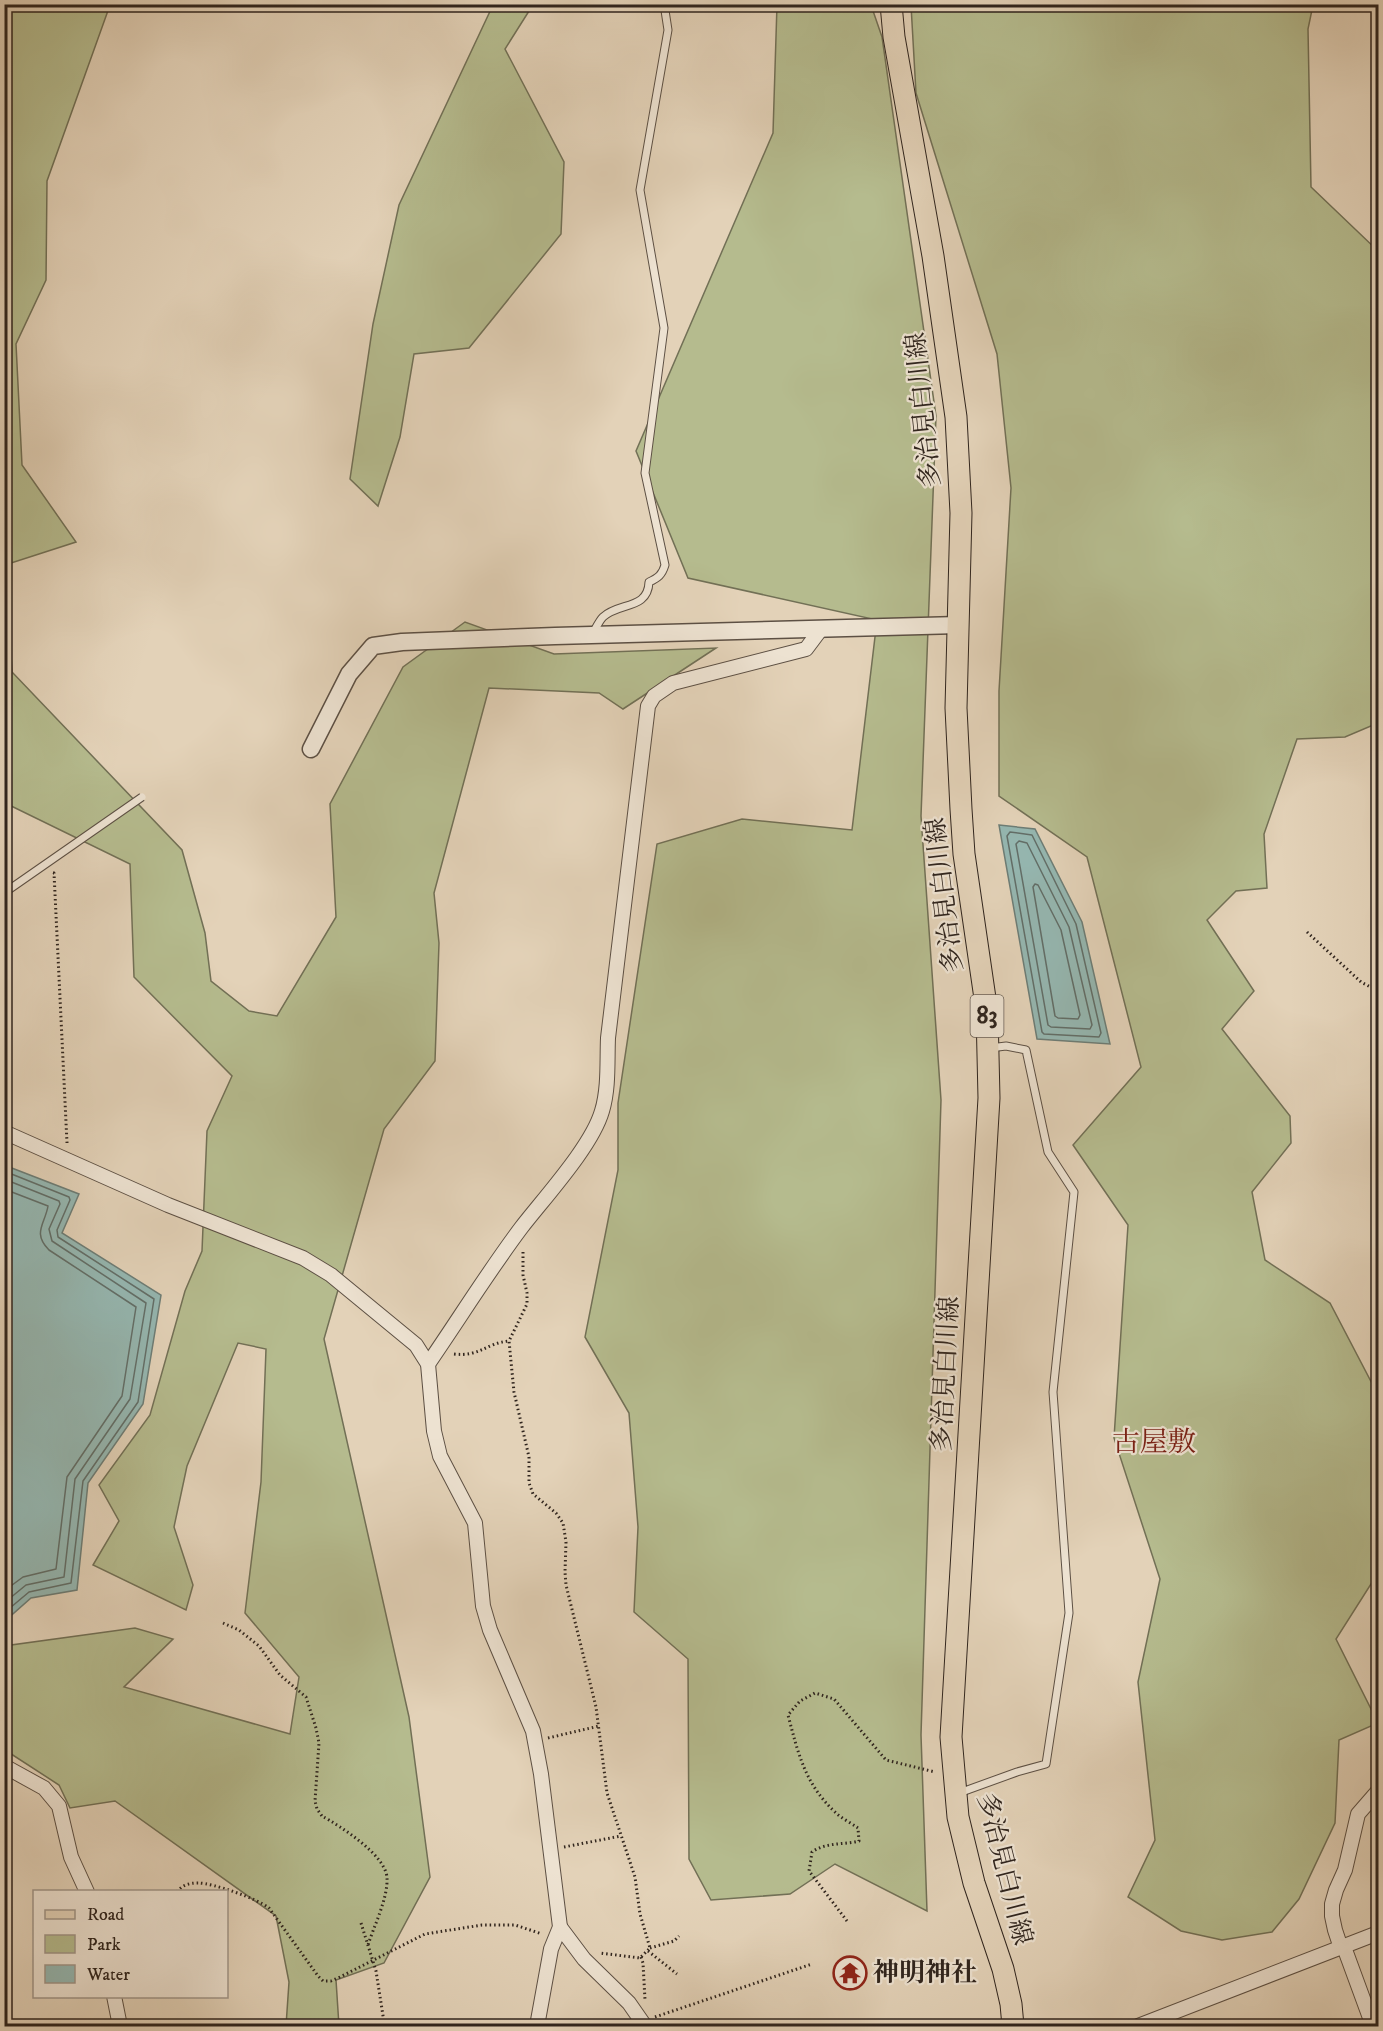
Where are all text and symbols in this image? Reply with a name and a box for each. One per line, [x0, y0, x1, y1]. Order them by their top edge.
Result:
street label: 多治見白川線 [899, 331, 949, 489]
street label: 多治見白川線 [919, 816, 971, 974]
road number: 83 [970, 995, 1004, 1037]
street label: 多治見白川線 [925, 1295, 967, 1453]
district label: 古屋敷 [1112, 1425, 1196, 1460]
street label: 多治見白川線 [969, 1789, 1039, 1949]
legend [33, 1890, 228, 1998]
text: Road [87, 1904, 124, 1926]
text: Park [87, 1934, 121, 1956]
temple icon: 神明神社 [832, 1955, 868, 1991]
place label: 神明神社 [873, 1957, 977, 1990]
text: Water [86, 1964, 130, 1986]

